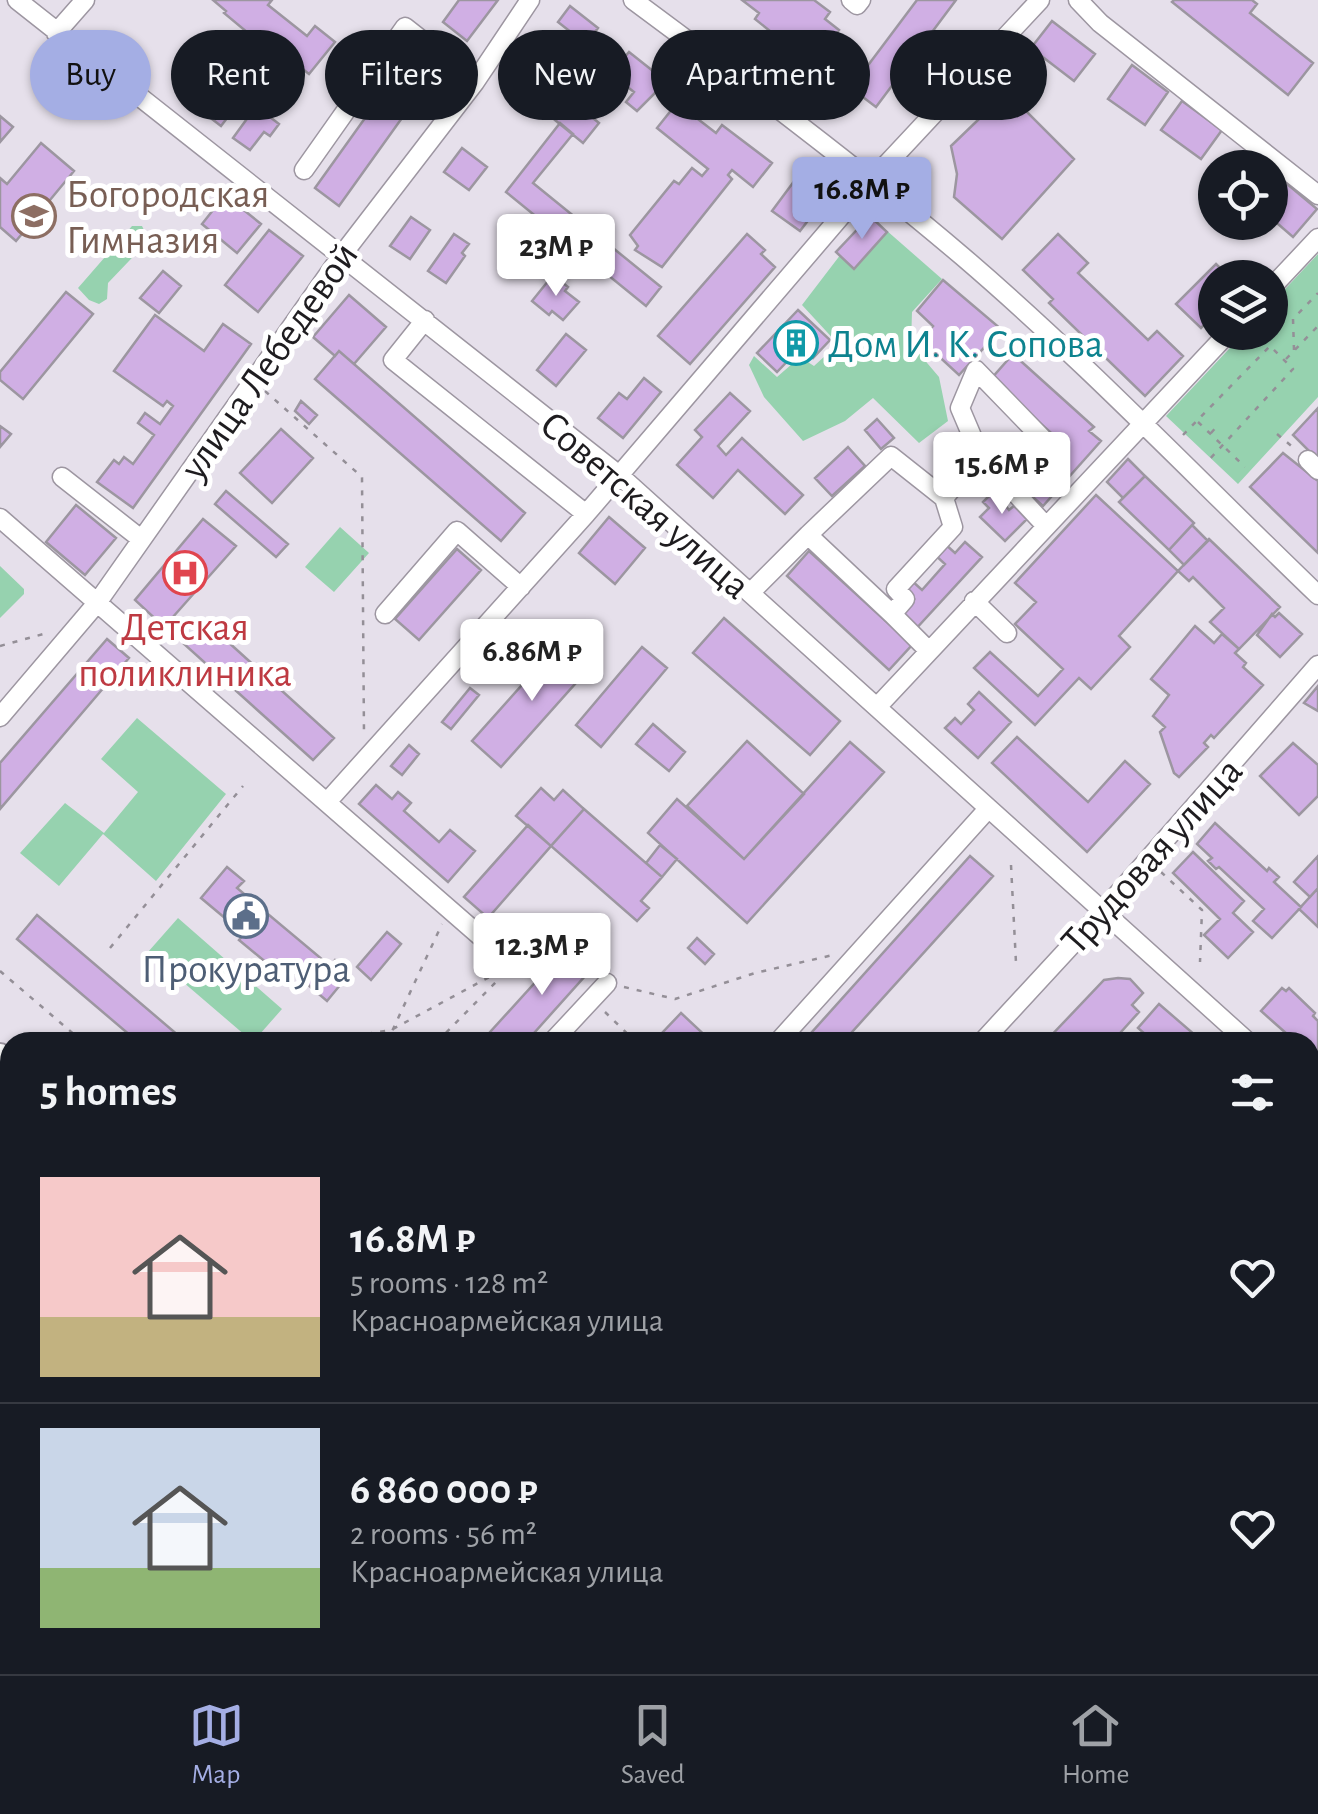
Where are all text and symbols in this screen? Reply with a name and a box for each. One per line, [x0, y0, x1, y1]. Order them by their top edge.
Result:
chip: Buy [30, 30, 151, 120]
chip: Rent [171, 30, 305, 120]
chip: Filters [325, 30, 478, 120]
chip: New [498, 30, 631, 120]
chip: Apartment [651, 30, 870, 120]
chip: House [890, 30, 1047, 120]
map controls [1198, 150, 1288, 350]
button: locate [1198, 150, 1288, 240]
pin: 16.8M ₽ [770, 157, 954, 242]
text: 16.8M ₽ [814, 173, 910, 205]
place label: Богородская Гимназия [66, 175, 270, 261]
school or university icon: Богородская Гимназия [11, 193, 57, 239]
pin: 23M ₽ [486, 214, 626, 299]
text: 23M ₽ [519, 230, 593, 262]
street label: улица Лебедевой [173, 235, 366, 488]
button: layers [1198, 260, 1288, 350]
building icon: Дом И. К. Сопова [773, 320, 819, 366]
place label: Дом И. К. Сопова [828, 325, 1103, 365]
street label: Советская улица [532, 404, 757, 607]
pin: 15.6M ₽ [910, 432, 1094, 517]
text: 15.6M ₽ [955, 448, 1049, 480]
hospital icon: Детская поликлиника [162, 550, 208, 596]
place label: Детская поликлиника [78, 608, 292, 694]
pin: 6.86M ₽ [440, 619, 624, 704]
text: 6.86M ₽ [482, 635, 582, 667]
street label: Трудовая улица [1055, 751, 1250, 962]
public building icon: Прокуратура [223, 893, 269, 939]
pin: 12.3M ₽ [450, 913, 634, 998]
text: 12.3M ₽ [495, 929, 589, 961]
place label: Прокуратура [141, 950, 351, 990]
icon: filters [1225, 1065, 1280, 1120]
text: 5 homes [40, 1071, 177, 1113]
icon: home [120, 1217, 240, 1337]
text: 16.8M ₽ [350, 1218, 475, 1260]
icon: heart [1225, 1250, 1280, 1305]
text: 5 rooms · 128 m² [350, 1267, 548, 1299]
text: Красноармейская улица [350, 1305, 664, 1337]
icon: home [120, 1468, 240, 1588]
text: 6 860 000 ₽ [350, 1469, 538, 1511]
icon: heart [1225, 1501, 1280, 1556]
text: 2 rooms · 56 m² [350, 1518, 537, 1550]
text: Красноармейская улица [350, 1556, 664, 1588]
tab: Map [189, 1698, 244, 1792]
tab: Saved [621, 1698, 685, 1792]
tab: Home [1062, 1698, 1129, 1792]

